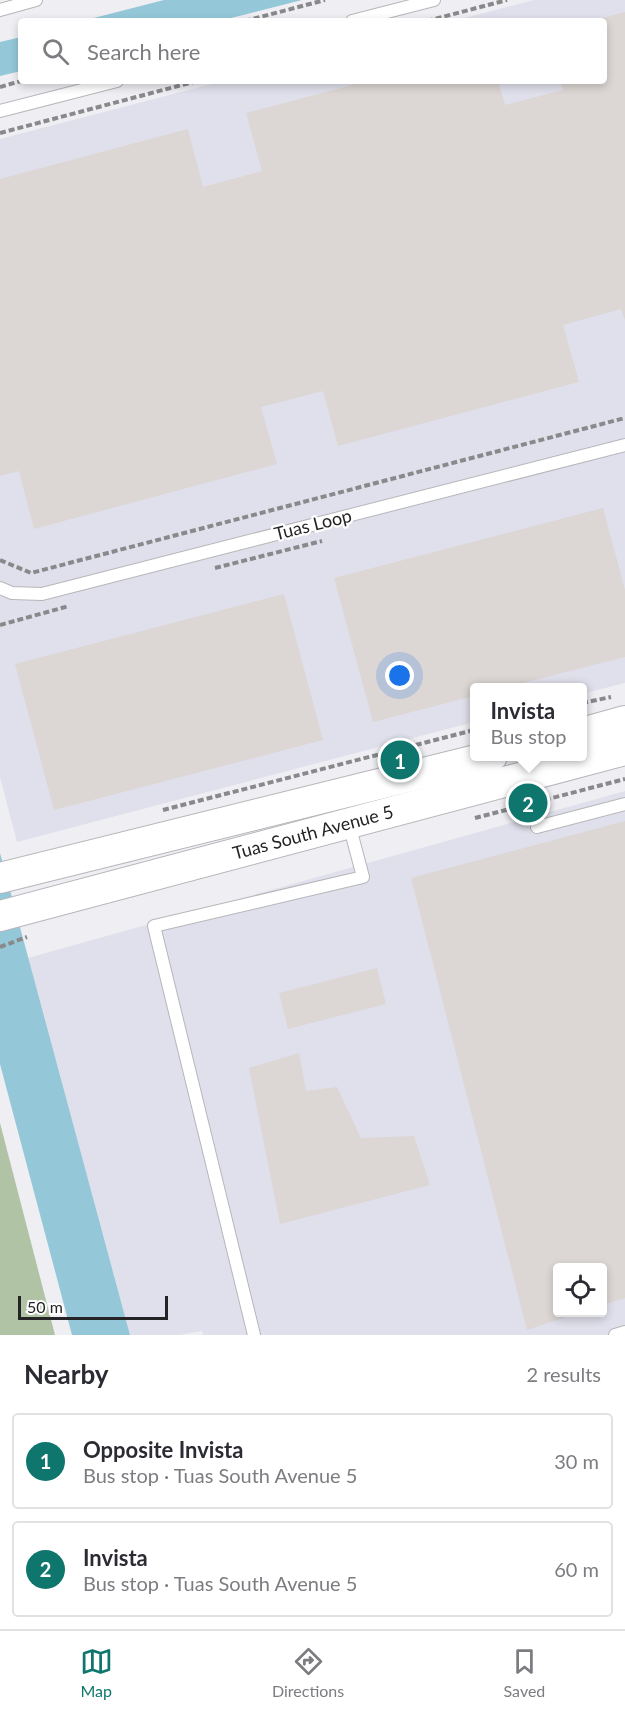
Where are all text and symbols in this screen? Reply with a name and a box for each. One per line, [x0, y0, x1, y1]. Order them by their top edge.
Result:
search box [18, 18, 607, 84]
icon: search [39, 35, 72, 68]
text: Search here [87, 38, 200, 65]
street label: Tuas Loop [272, 504, 354, 544]
your location [385, 661, 414, 690]
popup [470, 683, 587, 761]
text: Invista [491, 697, 555, 724]
text: Bus stop [491, 724, 566, 748]
pin: 1 [380, 738, 420, 783]
pin: 2 [508, 780, 548, 826]
street label: Tuas South Avenue 5 [230, 800, 396, 864]
map controls [553, 1263, 607, 1317]
button: locate [553, 1263, 607, 1317]
scale bar [18, 1293, 168, 1320]
text: 50 m [27, 1297, 63, 1316]
text: Nearby [24, 1358, 109, 1390]
text: 2 results [526, 1362, 601, 1386]
text: Opposite Invista [83, 1436, 243, 1463]
text: 1 [40, 1449, 51, 1473]
text: 30 m [554, 1449, 599, 1473]
text: Bus stop · Tuas South Avenue 5 [83, 1463, 357, 1487]
text: Invista [83, 1544, 148, 1571]
text: 2 [40, 1557, 51, 1581]
text: 60 m [554, 1557, 599, 1581]
text: Bus stop · Tuas South Avenue 5 [83, 1571, 357, 1595]
tab: Map [80, 1645, 113, 1700]
tab: Directions [272, 1645, 344, 1700]
tab: Saved [504, 1645, 545, 1700]

